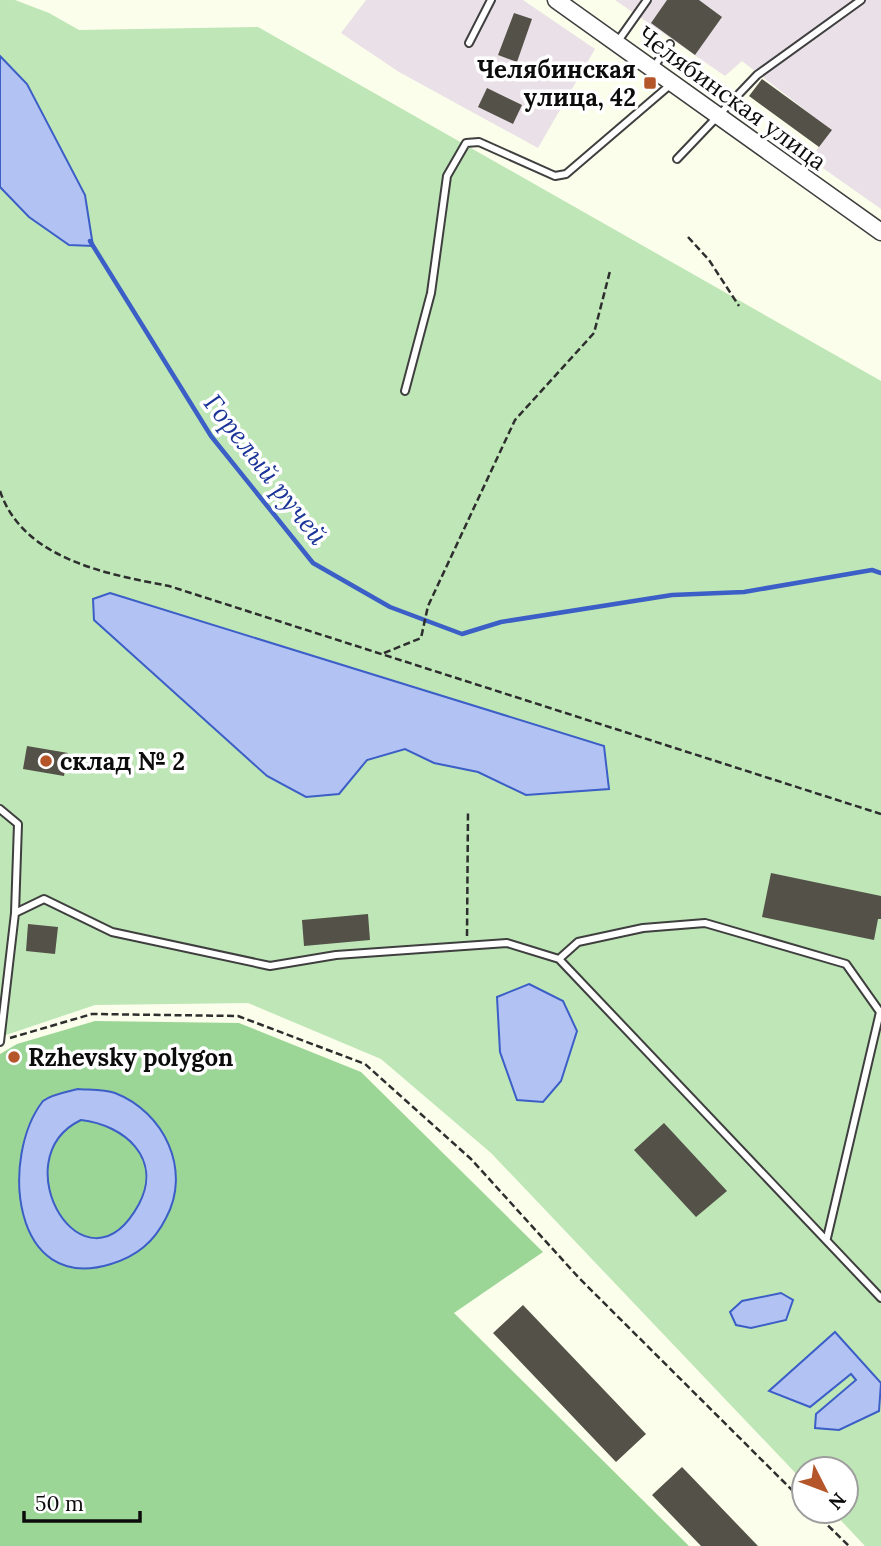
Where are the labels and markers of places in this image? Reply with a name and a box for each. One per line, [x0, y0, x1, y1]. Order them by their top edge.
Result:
place label: Челябинская улица, 42 [477, 54, 636, 113]
marker: Челябинская улица, 42 [642, 75, 658, 91]
place label: склад № 2 [60, 746, 185, 777]
marker: склад № 2 [38, 753, 54, 769]
place label: Rzhevsky polygon [28, 1042, 233, 1073]
marker: Rzhevsky polygon [6, 1049, 22, 1065]

